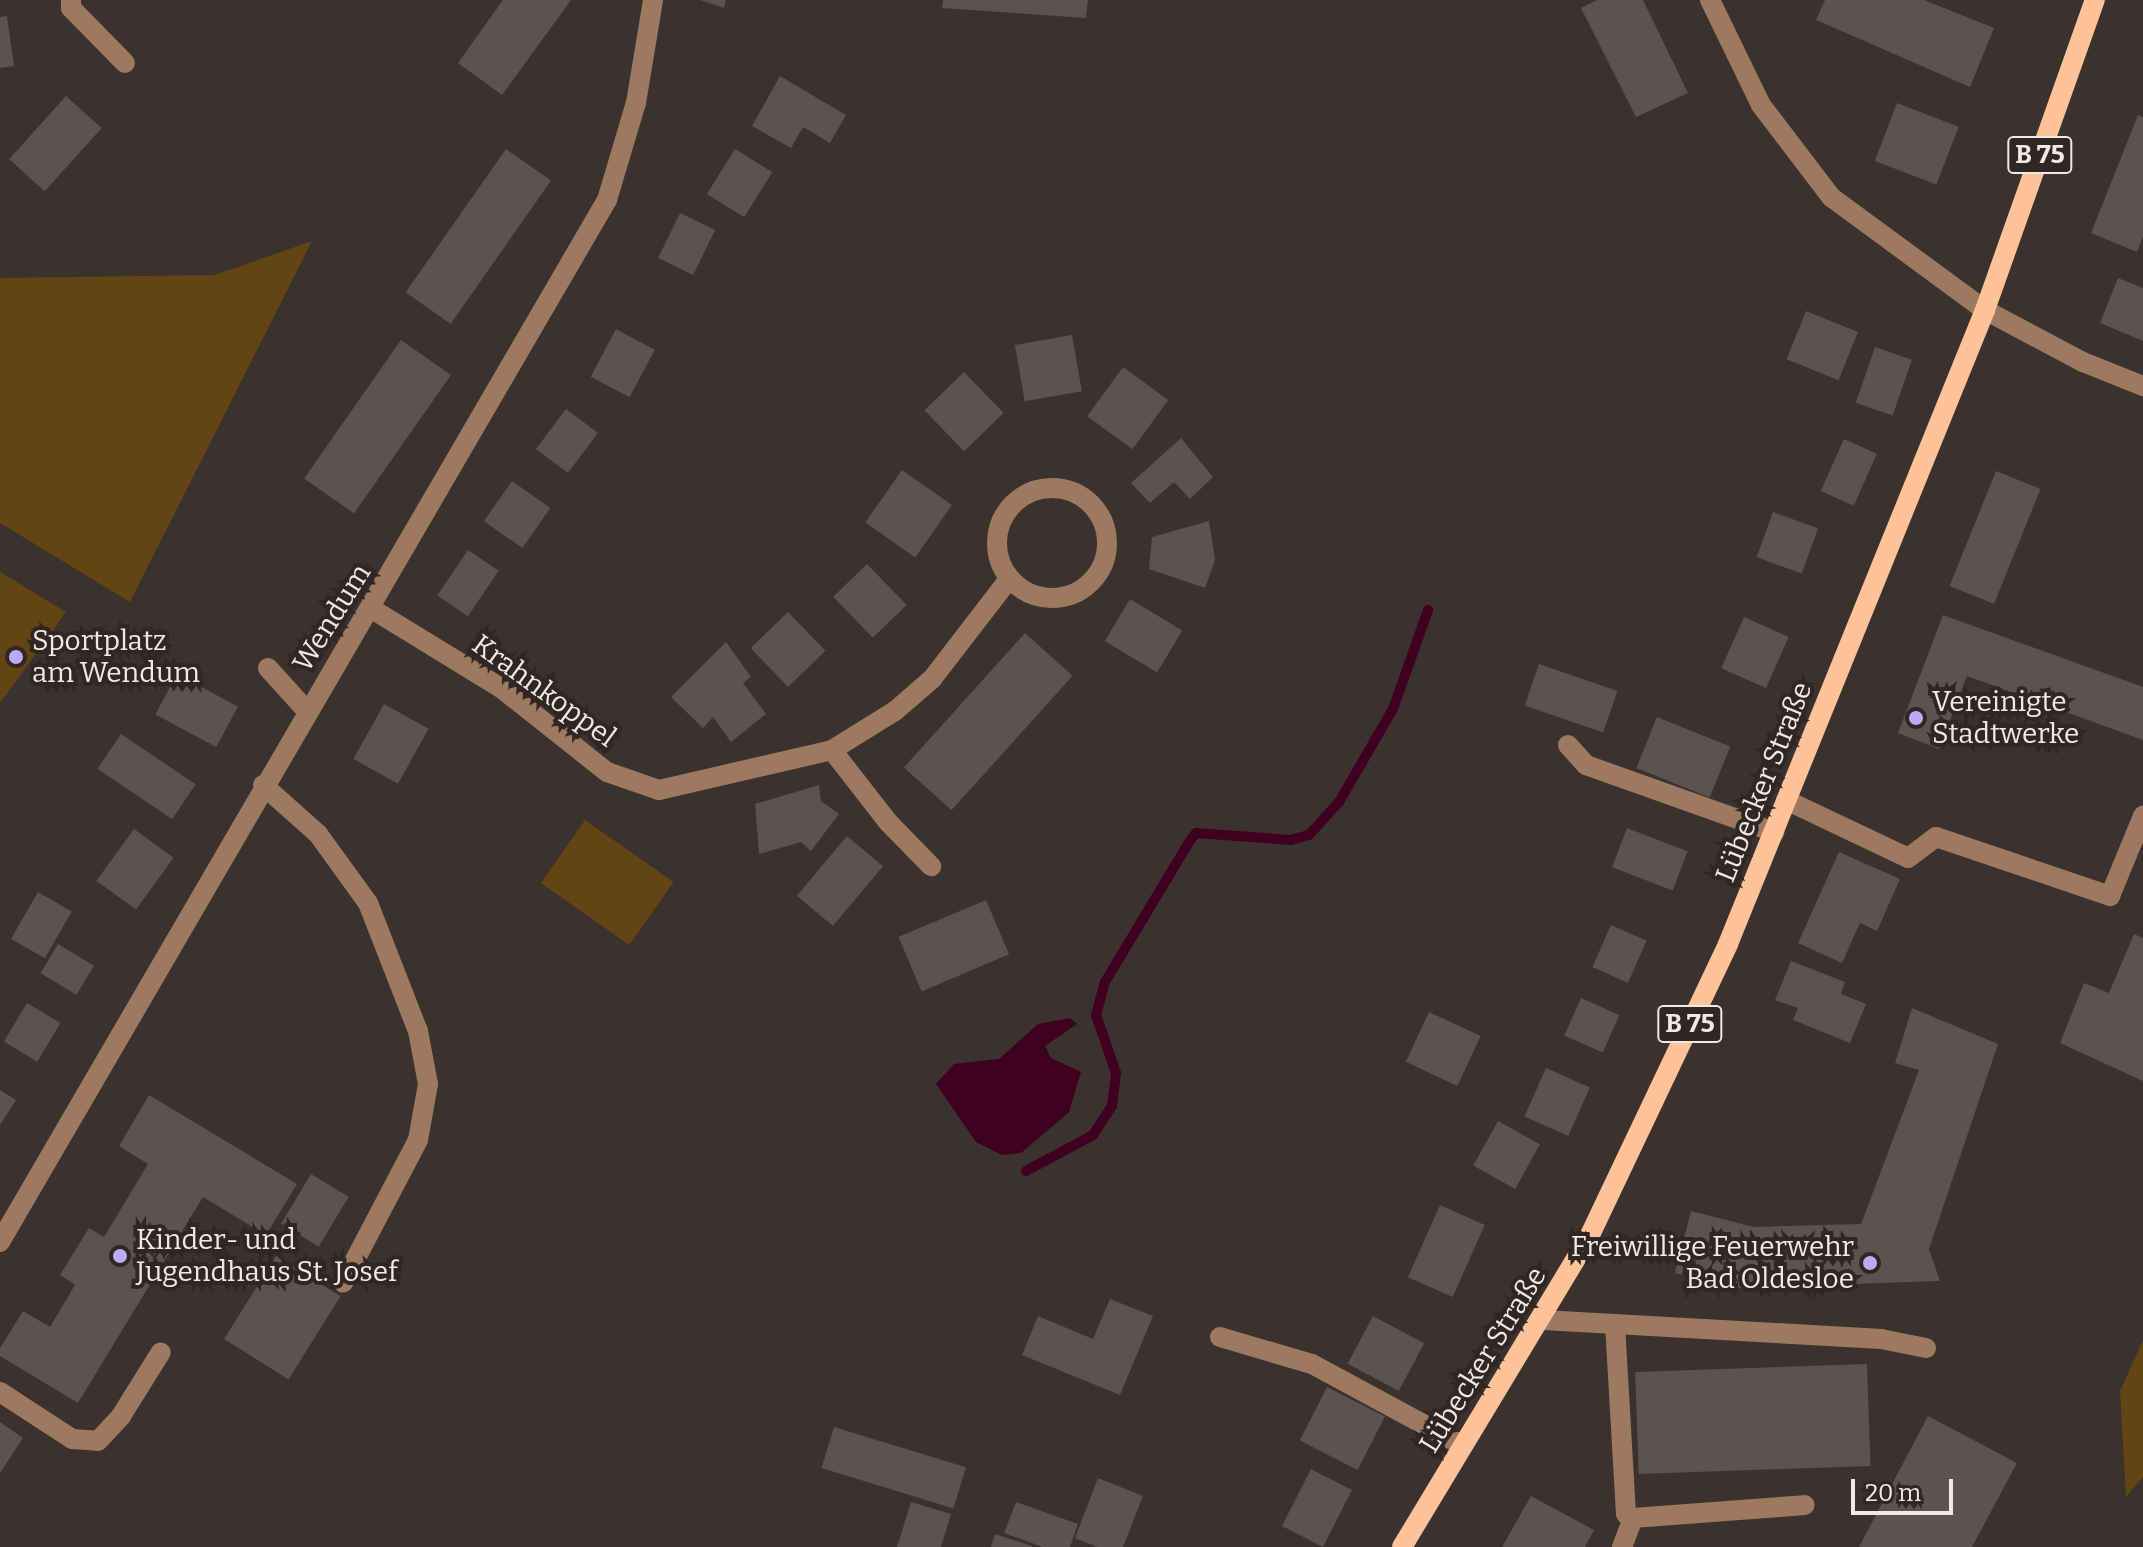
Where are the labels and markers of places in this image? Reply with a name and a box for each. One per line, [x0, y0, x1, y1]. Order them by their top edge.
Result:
place label: Sportplatz am Wendum [32, 624, 200, 690]
marker: Sportplatz am Wendum [7, 648, 25, 666]
place label: Vereinigte Stadtwerke [1932, 685, 2079, 751]
marker: Vereinigte Stadtwerke [1907, 709, 1925, 727]
place label: Kinder- und Jugendhaus St. Josef [136, 1223, 398, 1289]
place label: Freiwillige Feuerwehr Bad Oldesloe [1571, 1230, 1854, 1296]
marker: Kinder- und Jugendhaus St. Josef [111, 1247, 129, 1265]
marker: Freiwillige Feuerwehr Bad Oldesloe [1861, 1254, 1879, 1272]

